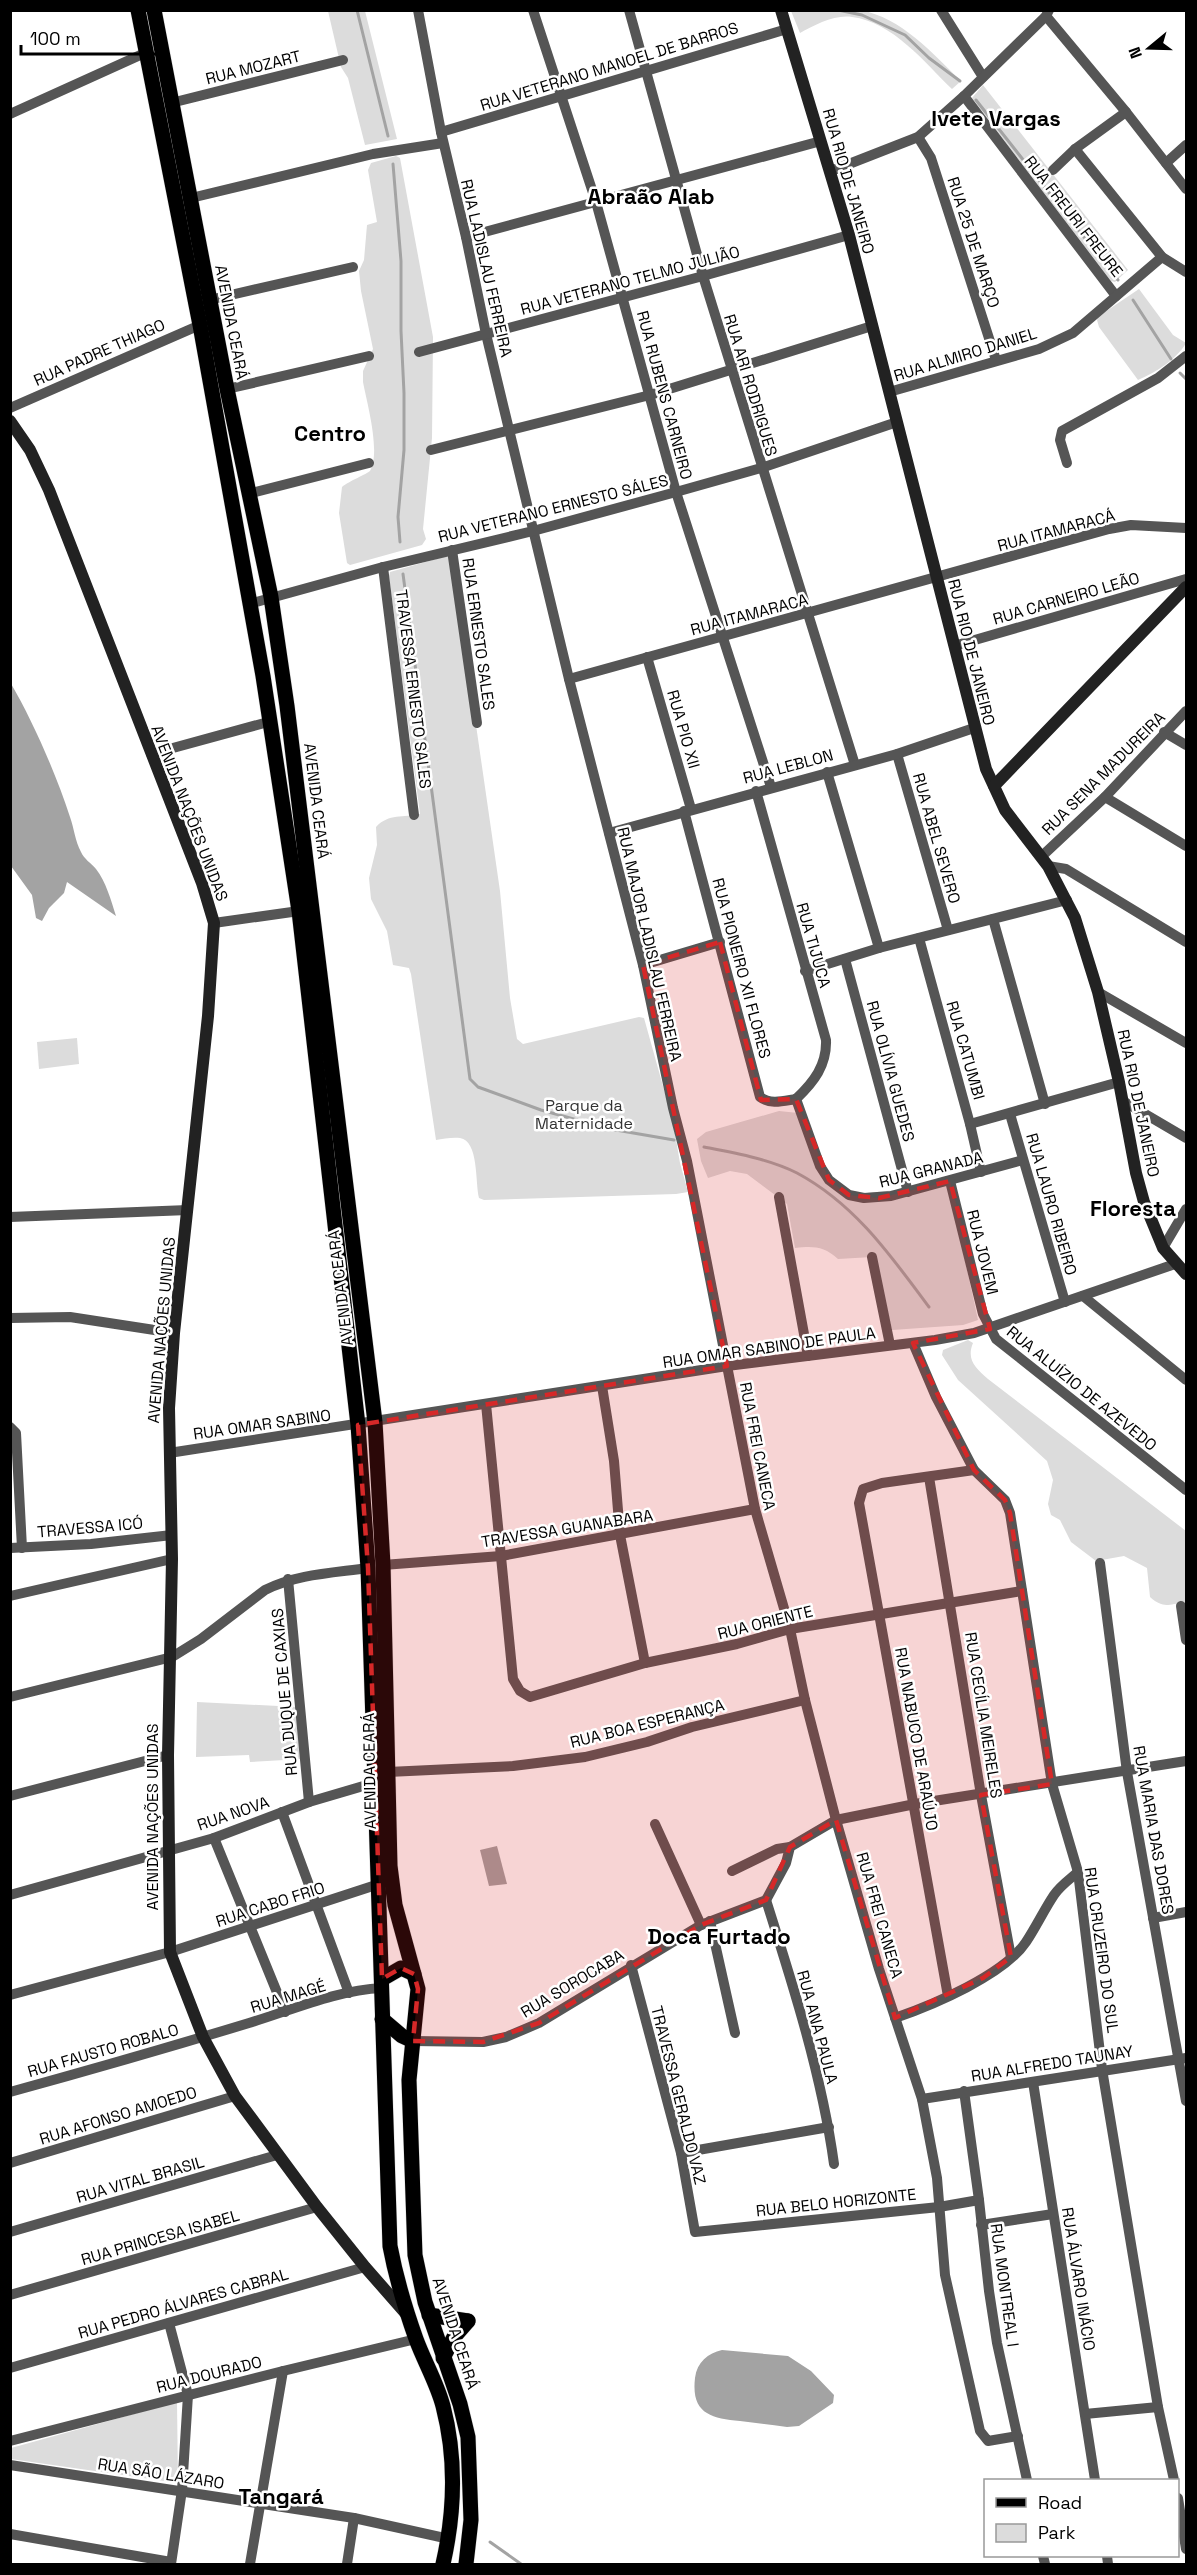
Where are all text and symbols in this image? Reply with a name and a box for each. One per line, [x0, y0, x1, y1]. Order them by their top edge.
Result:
street label: RUA VETERANO MANOEL DE BARROS [477, 17, 741, 116]
scale bar [21, 18, 160, 56]
north arrow [1119, 18, 1179, 78]
text: 100 m [30, 27, 81, 50]
text: N [1124, 44, 1147, 61]
street label: RUA MOZART [203, 46, 303, 89]
district label: Ivete Vargas [931, 104, 1061, 132]
street label: RUA RIO DE JANEIRO [818, 106, 879, 256]
street label: RUA FREURI FREURE [1020, 151, 1128, 281]
street label: RUA 25 DE MARÇO [942, 174, 1005, 310]
street label: RUA LADISLAU FERREIRA [456, 177, 517, 359]
district label: Abraão Alab [588, 182, 715, 210]
street label: RUA VETERANO TELMO JULIÃO [518, 241, 742, 320]
street label: AVENIDA CEARÁ [210, 263, 253, 381]
street label: RUA RUBENS CARNEIRO [632, 308, 697, 482]
street label: RUA ARI RODRIGUES [719, 312, 782, 459]
street label: RUA PADRE THIAGO [30, 314, 168, 391]
street label: RUA ALMIRO DANIEL [891, 323, 1040, 386]
district label: Centro [294, 419, 366, 447]
street label: RUA VETERANO ERNESTO SÁLES [436, 470, 671, 547]
street label: RUA ITAMARACÁ [995, 505, 1117, 556]
street label: RUA ERNESTO SALES [457, 557, 500, 712]
street label: RUA CARNEIRO LEÃO [990, 567, 1142, 629]
street label: RUA RIO DE JANEIRO [943, 577, 1000, 728]
street label: TRAVESSA ERNESTO SALES [391, 588, 436, 790]
street label: RUA ITAMARACA [688, 589, 810, 640]
street label: RUA PIO XII [662, 687, 705, 771]
street label: RUA SENA MADUREIRA [1037, 707, 1170, 840]
street label: AVENIDA NAÇÕES UNIDAS [146, 722, 233, 904]
street label: AVENIDA CEARÁ [299, 742, 334, 860]
street label: RUA LEBLON [741, 744, 836, 789]
street label: RUA ABEL SEVERO [908, 770, 965, 906]
street label: RUA MAJOR LADISLAU FERREIRA [612, 825, 687, 1063]
street label: RUA PIONEIRO XII FLORES [707, 876, 776, 1061]
street label: RUA TIJUCA [791, 900, 836, 990]
street label: RUA OLÍVIA GUEDES [862, 998, 920, 1144]
street label: RUA CATUMBI [941, 998, 990, 1102]
street label: RUA RIO DE JANEIRO [1113, 1027, 1164, 1179]
park label: Parque da Maternidade [535, 1095, 633, 1134]
street label: RUA LAURO RIBEIRO [1021, 1131, 1082, 1278]
street label: RUA GRANADA [877, 1146, 985, 1193]
district label: Floresta [1090, 1194, 1176, 1222]
street label: RUA JOVEM [962, 1207, 1003, 1297]
street label: AVENIDA CEARÁ [323, 1229, 358, 1347]
street label: AVENIDA NAÇÕES UNIDAS [143, 1236, 180, 1424]
street label: RUA ALUÍZIO DE AZEVEDO [1002, 1321, 1161, 1456]
street label: RUA OMAR SABINO DE PAULA [661, 1322, 877, 1373]
street label: RUA FREI CANECA [735, 1380, 780, 1512]
street label: RUA OMAR SABINO [192, 1404, 332, 1445]
street label: TRAVESSA GUANABARA [480, 1505, 655, 1552]
street label: TRAVESSA ICÓ [36, 1512, 144, 1543]
street label: RUA ORIENTE [715, 1601, 815, 1644]
street label: RUA DUQUE DE CAXIAS [267, 1607, 302, 1777]
street label: RUA CECÍLIA MEIRELES [960, 1630, 1007, 1800]
street label: RUA NABUCO DE ARAÚJO [890, 1646, 943, 1832]
street label: RUA BOA ESPERANÇA [568, 1694, 726, 1753]
street label: AVENIDA CEARÁ [358, 1712, 381, 1829]
street label: AVENIDA NAÇÕES UNIDAS [142, 1723, 163, 1911]
street label: RUA MARIA DAS DORES [1128, 1744, 1179, 1916]
street label: RUA NOVA [194, 1791, 272, 1836]
street label: RUA FREI CANECA [851, 1850, 908, 1981]
street label: RUA CRUZEIRO DO SUL [1079, 1866, 1124, 2035]
street label: RUA CABO FRIO [213, 1877, 327, 1932]
district label: Doca Furtado [647, 1922, 791, 1950]
street label: RUA SOROCABA [517, 1944, 628, 2022]
street label: RUA ANA PAULA [792, 1968, 843, 2086]
street label: RUA MAGÉ [248, 1975, 328, 2018]
street label: TRAVESSA GERALDO VAZ [646, 2004, 711, 2187]
street label: RUA FAUSTO ROBALO [25, 2019, 181, 2082]
street label: RUA ALFREDO TAUNAY [970, 2040, 1135, 2087]
street label: RUA AFONSO AMOEDO [37, 2082, 199, 2149]
street label: RUA VITAL BRASIL [74, 2151, 207, 2208]
street label: RUA BELO HORIZONTE [755, 2184, 917, 2221]
street label: RUA PRINCESA ISABEL [78, 2205, 242, 2270]
street label: RUA ÁLVARO INÁCIO [1057, 2206, 1100, 2352]
street label: RUA MONTREAL I [985, 2222, 1024, 2348]
street label: RUA PEDRO ÁLVARES CABRAL [76, 2263, 291, 2344]
street label: AVENIDA CEARÁ [428, 2274, 484, 2392]
street label: RUA DOURADO [154, 2351, 264, 2398]
street label: RUA SÃO LÁZARO [96, 2453, 226, 2494]
legend [984, 2479, 1179, 2557]
district label: Tangará [238, 2482, 324, 2510]
text: Road [1038, 2491, 1082, 2514]
text: Park [1038, 2521, 1076, 2544]

